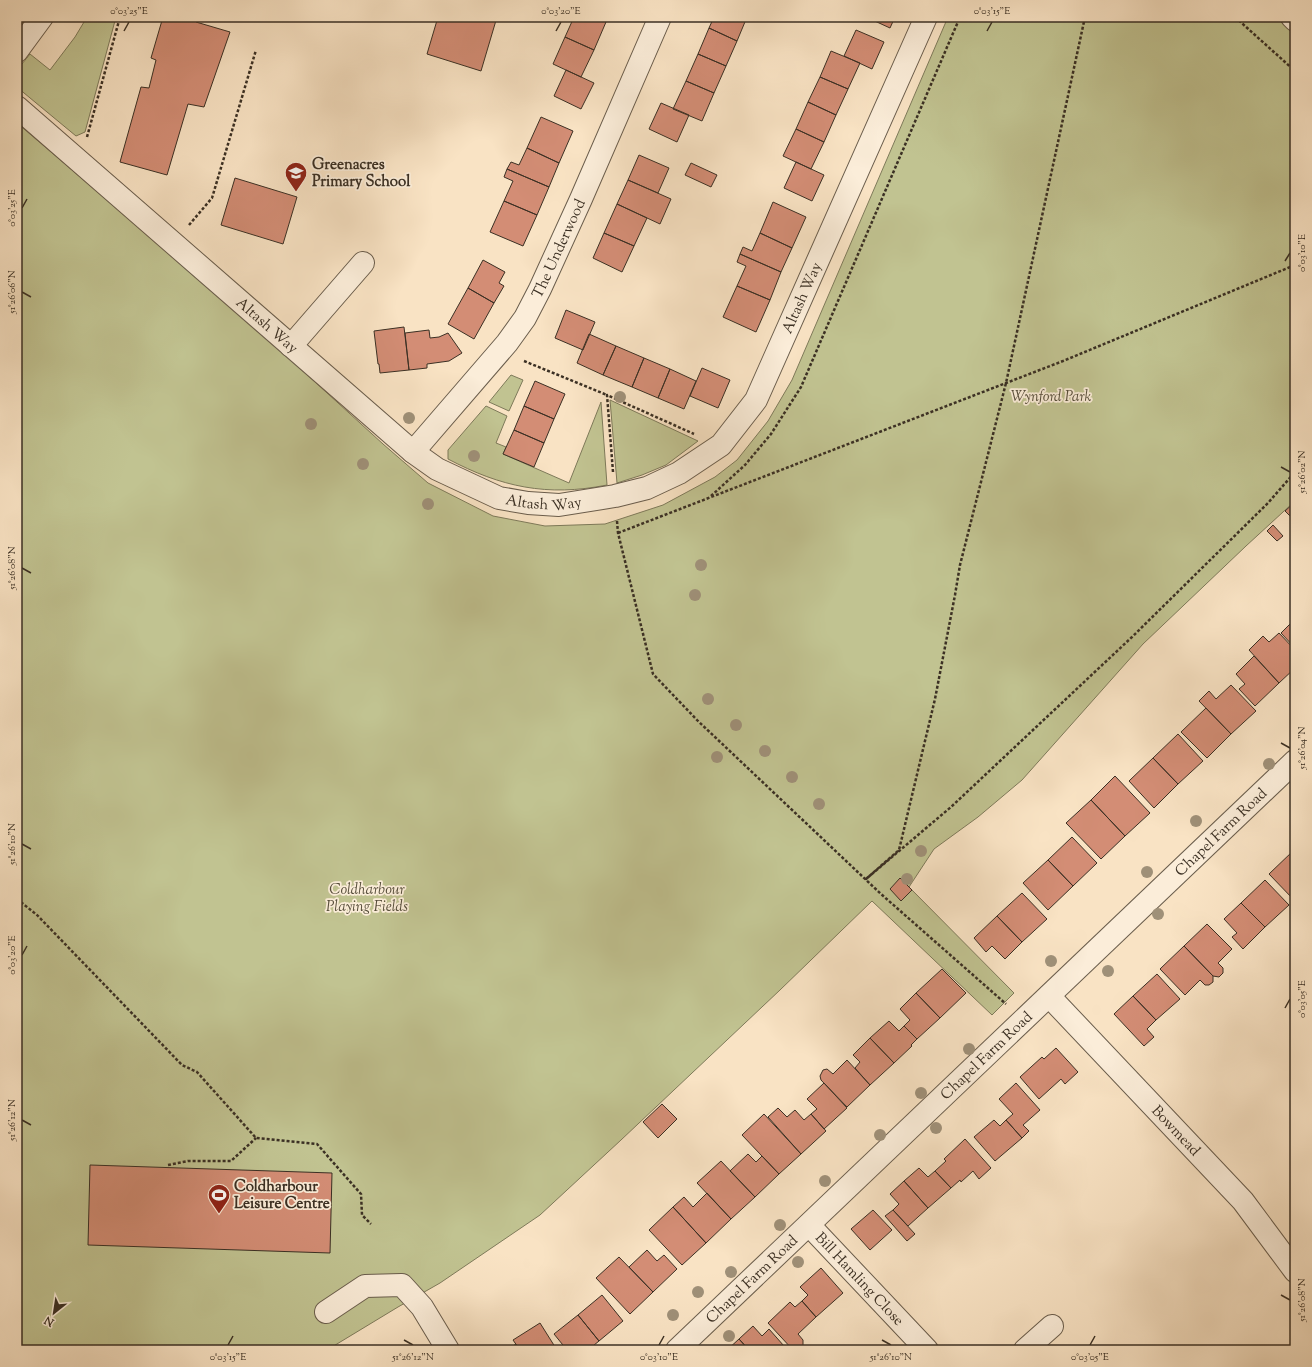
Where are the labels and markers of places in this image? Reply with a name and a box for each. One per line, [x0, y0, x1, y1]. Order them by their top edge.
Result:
place label: Greenacres Primary School [312, 155, 411, 193]
school or university icon: Greenacres Primary School [283, 160, 309, 193]
place label: Coldharbour Leisure Centre [234, 1177, 330, 1215]
sports icon: Coldharbour Leisure Centre [206, 1182, 232, 1215]

